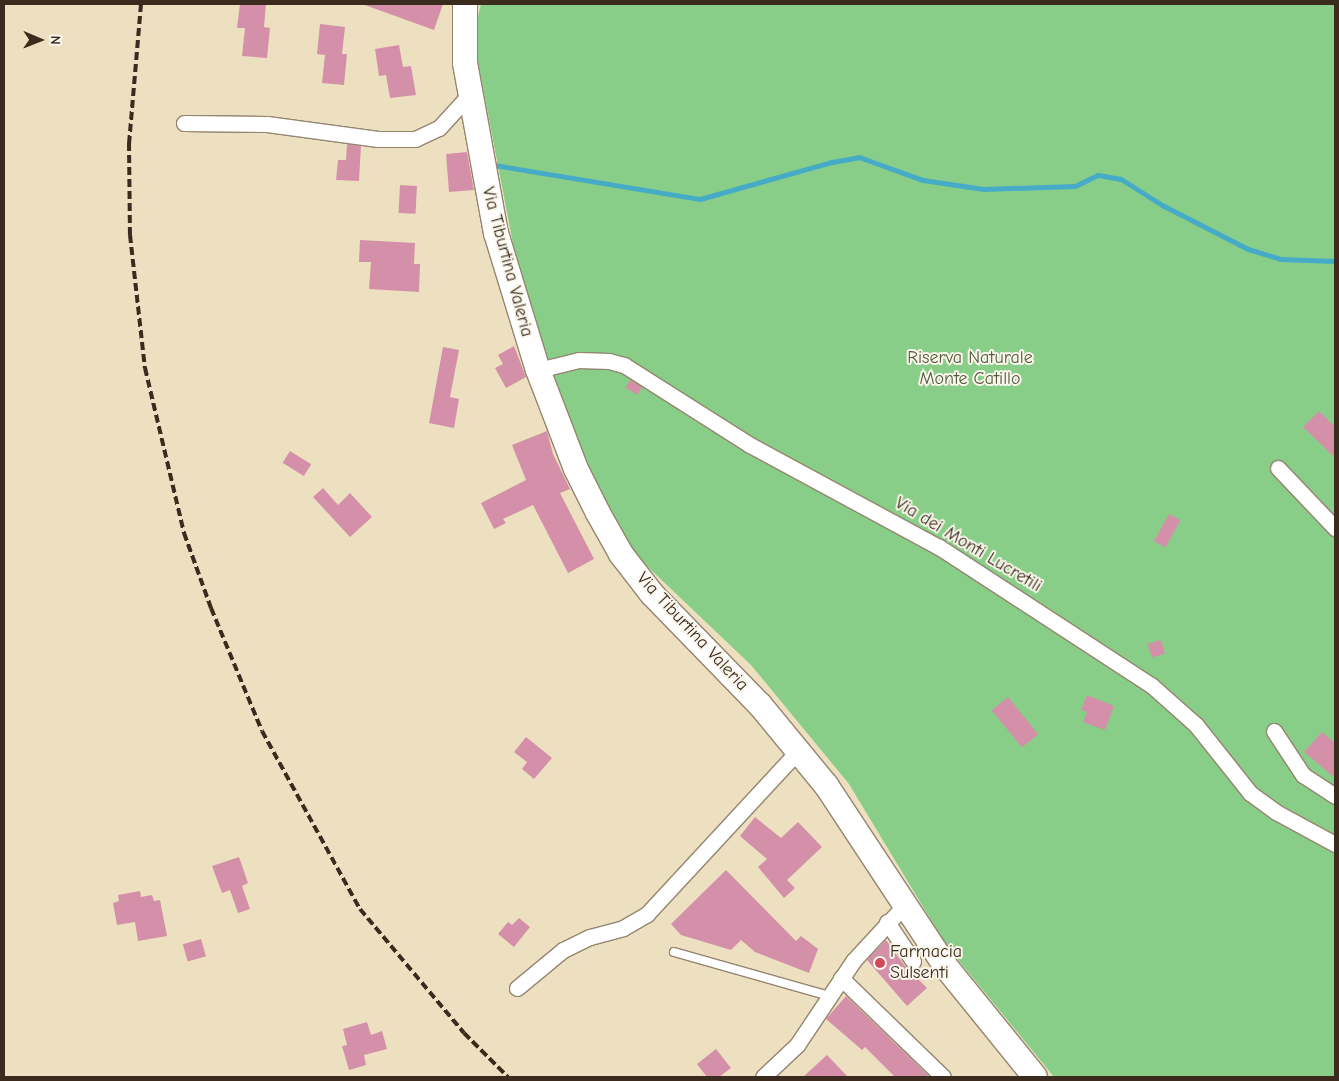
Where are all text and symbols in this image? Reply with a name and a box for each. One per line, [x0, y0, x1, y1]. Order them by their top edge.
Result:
north arrow [15, 15, 65, 65]
text: N [47, 36, 64, 45]
street label: Via Tiburtina Valeria [477, 185, 537, 339]
park label: Riserva Naturale Monte Catillo [907, 348, 1033, 390]
street label: Via dei Monti Lucretili [891, 493, 1045, 597]
street label: Via Tiburtina Valeria [631, 568, 753, 696]
place label: Farmacia Sulsenti [890, 942, 962, 984]
marker: Farmacia Sulsenti [874, 957, 886, 969]

